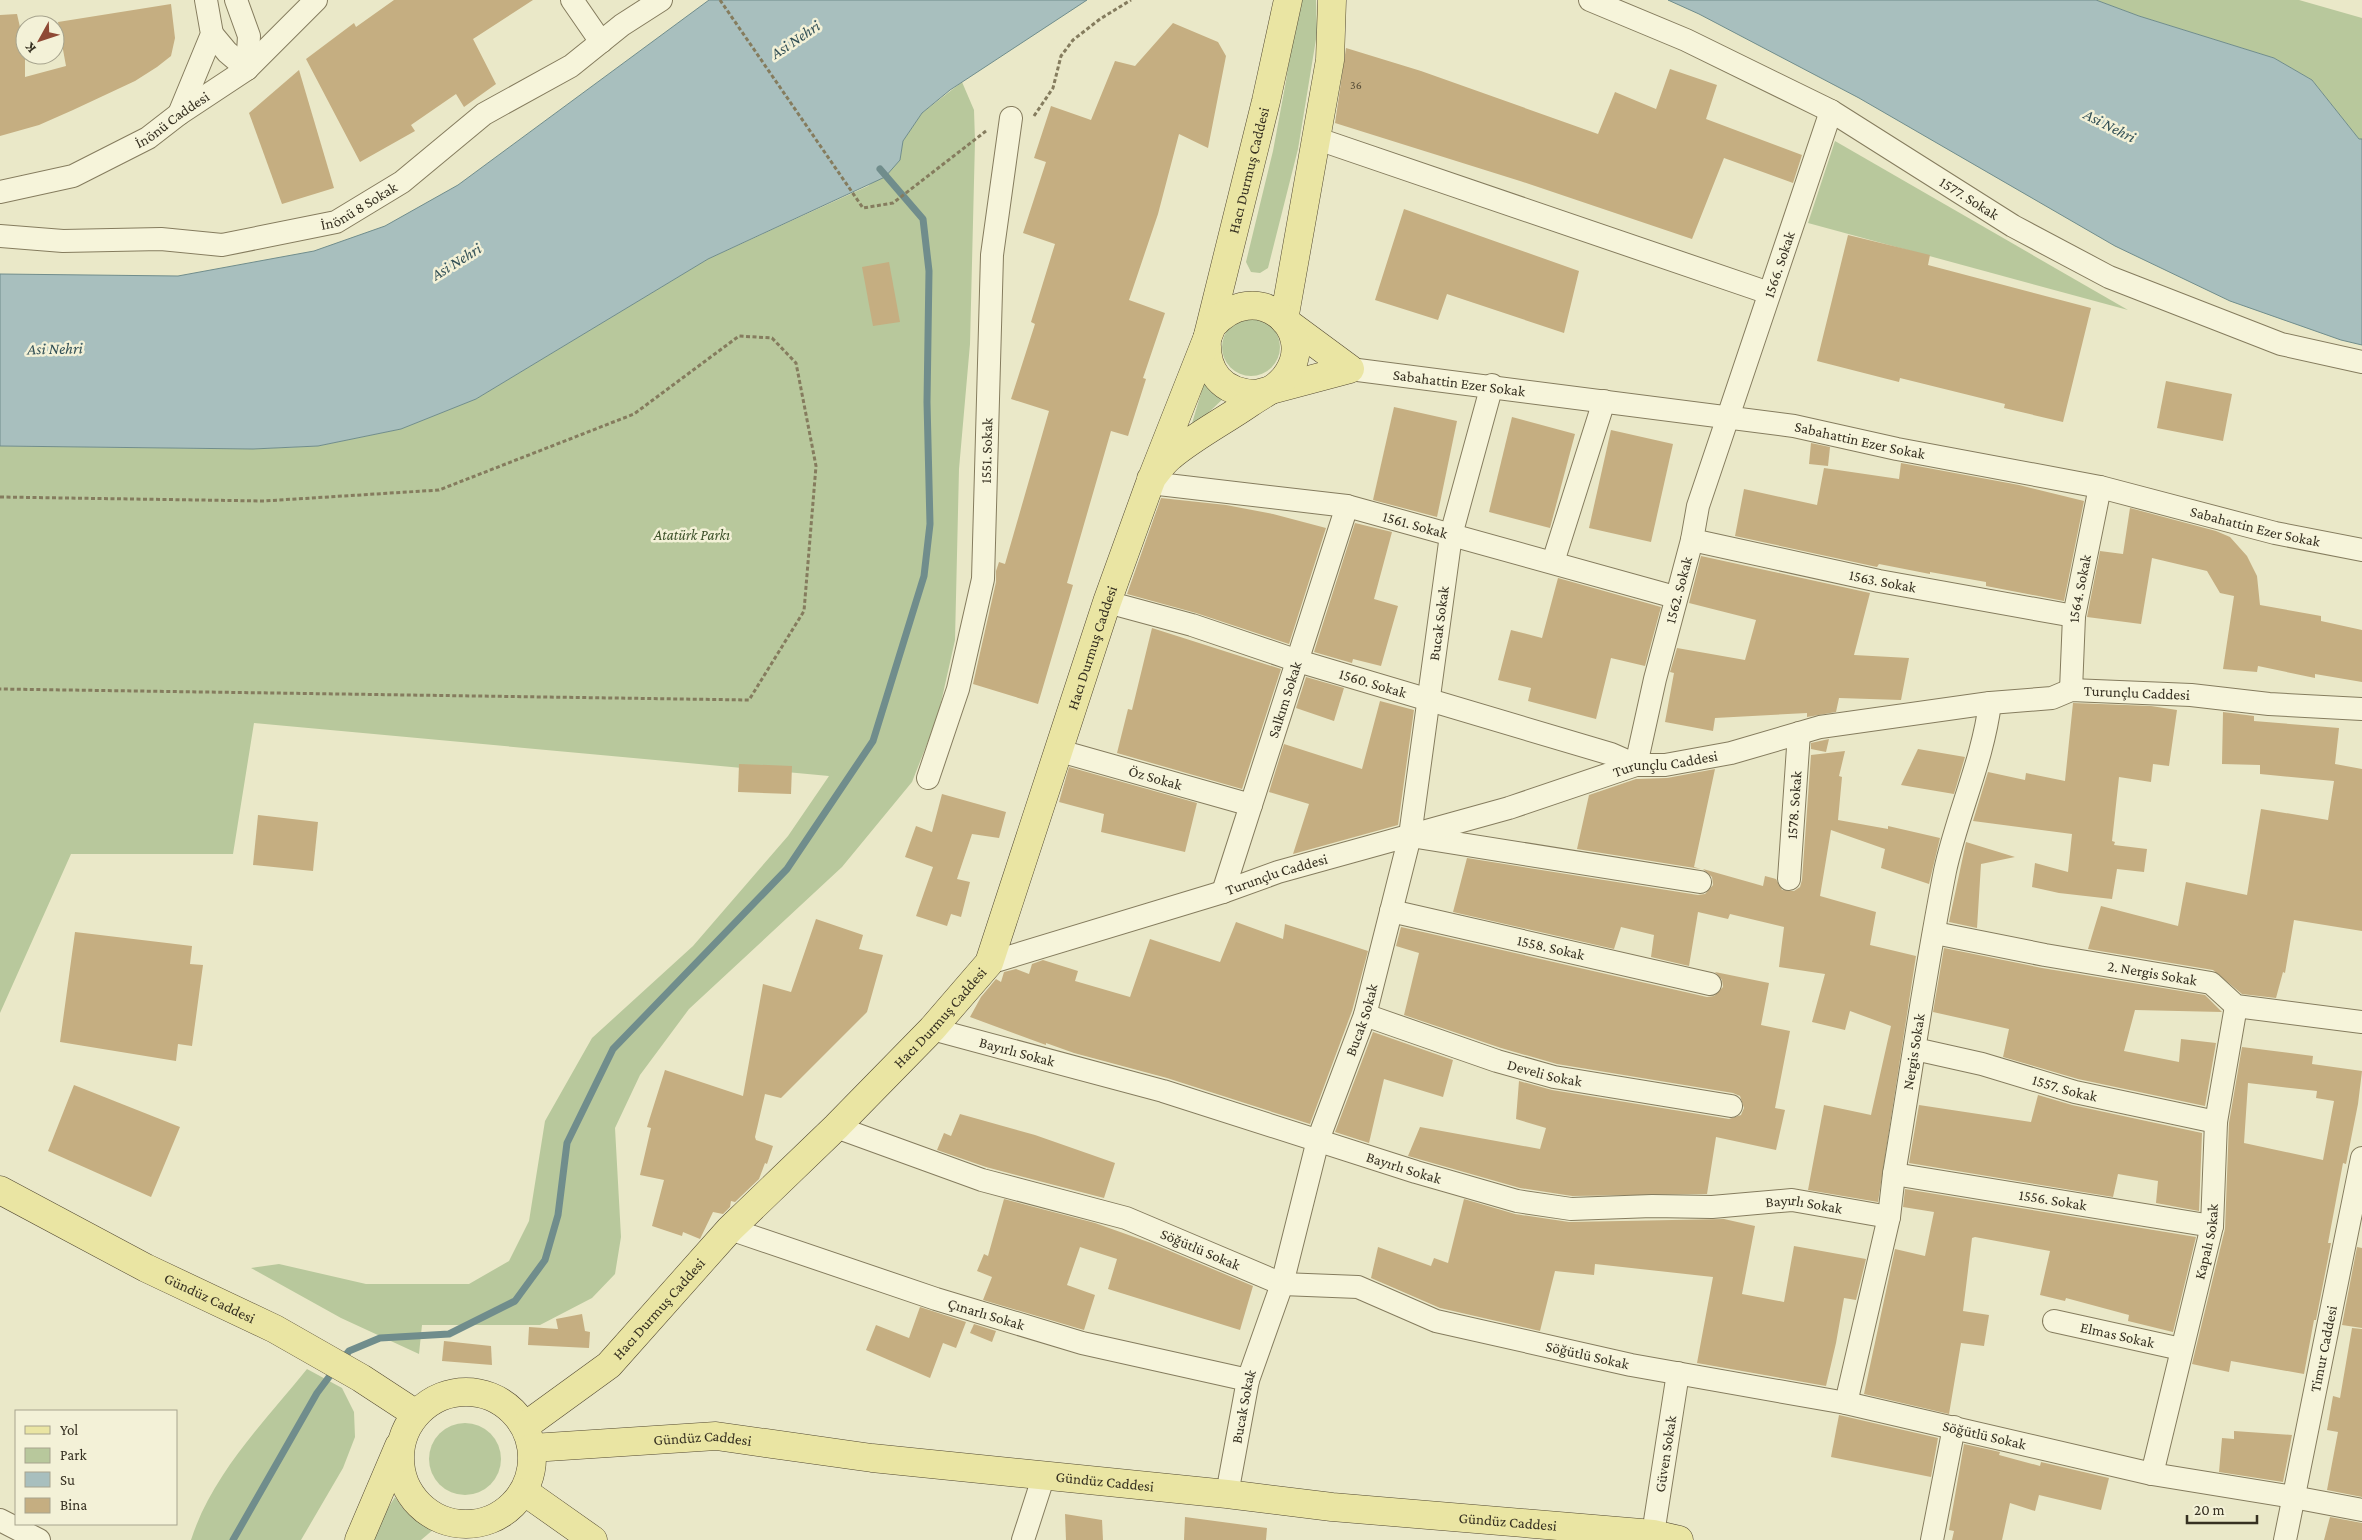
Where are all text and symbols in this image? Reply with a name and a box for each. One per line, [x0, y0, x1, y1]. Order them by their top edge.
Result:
north arrow [15, 15, 65, 65]
water label: Asi Nehri [767, 16, 824, 63]
text: K [20, 39, 39, 57]
house number: 36 [1350, 78, 1362, 92]
street label: İnönü Caddesi [133, 88, 212, 151]
street label: Hacı Durmuş Caddesi [1225, 105, 1272, 235]
water label: Asi Nehri [2080, 105, 2139, 146]
street label: 1577. Sokak [1937, 174, 2002, 223]
street label: İnönü 8 Sokak [319, 178, 401, 233]
street label: 1566. Sokak [1761, 229, 1798, 300]
water label: Asi Nehri [427, 239, 485, 284]
water label: Asi Nehri [26, 340, 84, 358]
street label: Sabahattin Ezer Sokak [1392, 367, 1527, 400]
street label: 1551. Sokak [978, 417, 995, 484]
street label: Sabahattin Ezer Sokak [1793, 418, 1927, 462]
street label: Sabahattin Ezer Sokak [2189, 503, 2322, 550]
street label: 1561. Sokak [1381, 508, 1450, 542]
park label: Atatürk Parkı [653, 527, 730, 543]
street label: 1564. Sokak [2066, 552, 2094, 623]
street label: 1562. Sokak [1662, 554, 1695, 625]
street label: 1563. Sokak [1848, 567, 1918, 596]
street label: Hacı Durmuş Caddesi [1064, 583, 1120, 712]
street label: Bucak Sokak [1426, 584, 1452, 662]
street label: Salkım Sokak [1265, 659, 1305, 740]
street label: 1560. Sokak [1337, 666, 1409, 701]
street label: Turunçlu Caddesi [2083, 683, 2190, 703]
street label: Turunçlu Caddesi [1611, 748, 1719, 780]
street label: Öz Sokak [1127, 763, 1185, 793]
street label: 1578. Sokak [1784, 770, 1804, 840]
street label: Turunçlu Caddesi [1223, 851, 1329, 898]
street label: 1558. Sokak [1516, 932, 1587, 963]
street label: 2. Nergis Sokak [2106, 958, 2199, 989]
street label: Hacı Durmuş Caddesi [891, 964, 990, 1071]
street label: Bucak Sokak [1342, 981, 1381, 1058]
street label: Nergis Sokak [1900, 1012, 1928, 1091]
street label: Bayırlı Sokak [977, 1034, 1057, 1070]
street label: Develi Sokak [1505, 1056, 1584, 1090]
street label: 1557. Sokak [2030, 1072, 2100, 1105]
street label: Bayırlı Sokak [1364, 1149, 1444, 1187]
street label: 1556. Sokak [2018, 1187, 2089, 1214]
street label: Bayırlı Sokak [1765, 1192, 1844, 1217]
street label: Kapalı Sokak [2191, 1203, 2221, 1281]
street label: Söğütlü Sokak [1158, 1226, 1243, 1274]
street label: Hacı Durmuş Caddesi [610, 1255, 708, 1363]
street label: Gündüz Caddesi [162, 1270, 258, 1326]
street label: Çınarlı Sokak [946, 1295, 1027, 1333]
street label: Timur Caddesi [2307, 1304, 2340, 1394]
street label: Elmas Sokak [2079, 1319, 2157, 1351]
street label: Söğütlü Sokak [1544, 1338, 1631, 1373]
street label: Bucak Sokak [1228, 1367, 1259, 1445]
legend [15, 1410, 178, 1525]
street label: Güven Sokak [1652, 1414, 1679, 1493]
street label: Söğütlü Sokak [1941, 1418, 2028, 1453]
text: Yol [60, 1422, 78, 1438]
street label: Gündüz Caddesi [653, 1428, 753, 1449]
text: Park [60, 1447, 87, 1463]
street label: Gündüz Caddesi [1055, 1469, 1155, 1495]
text: Su [60, 1472, 75, 1488]
scale bar [2187, 1492, 2257, 1524]
text: Bina [60, 1497, 87, 1513]
text: 20 m [2194, 1502, 2225, 1518]
street label: Gündüz Caddesi [1458, 1510, 1558, 1534]

